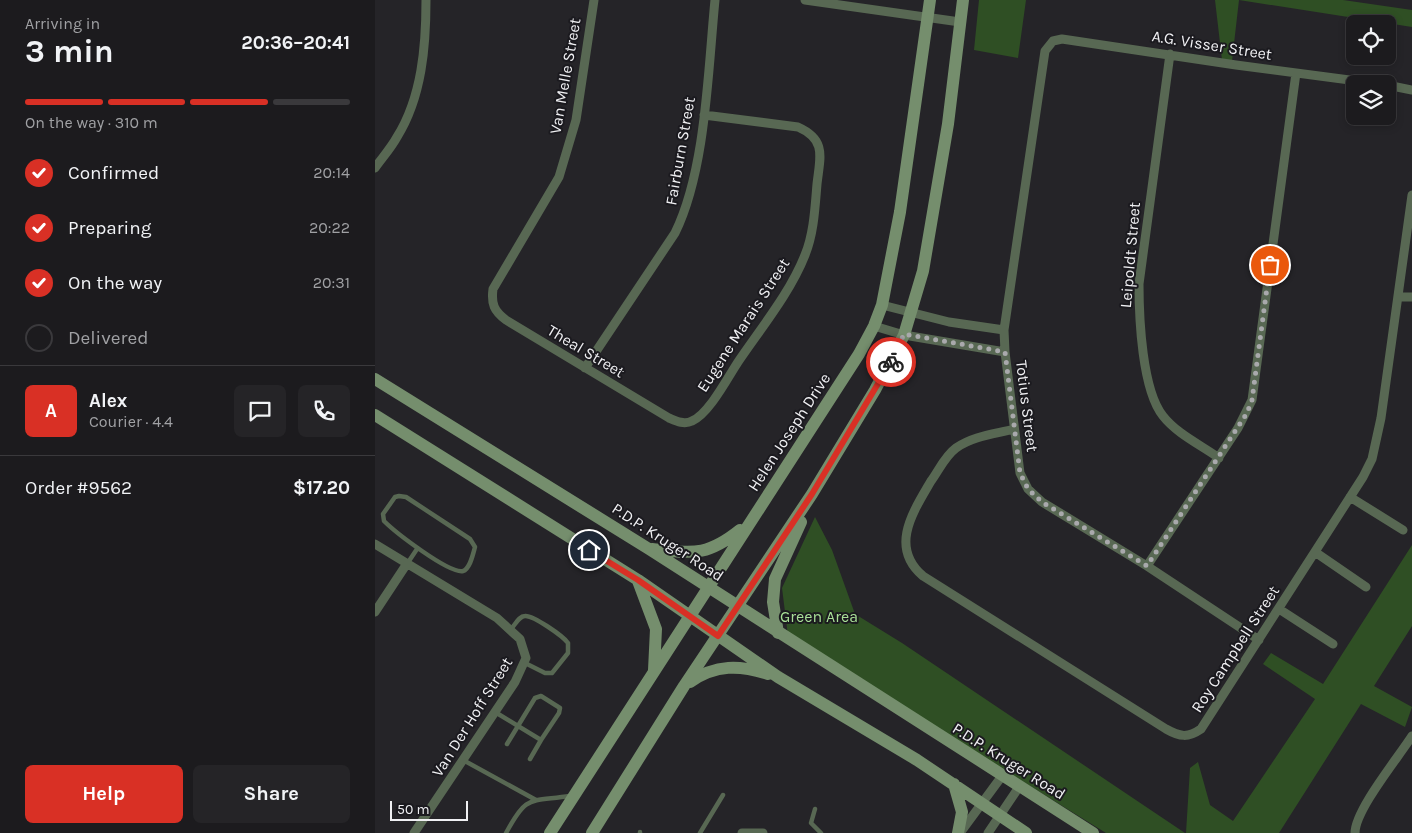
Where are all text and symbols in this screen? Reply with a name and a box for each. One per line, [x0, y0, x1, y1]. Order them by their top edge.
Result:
text: Arriving in [25, 14, 100, 33]
map controls [1346, 15, 1396, 125]
button: locate [1346, 15, 1396, 65]
street label: Van Melle Street [545, 17, 585, 135]
street label: A.G. Visser Street [1151, 26, 1273, 64]
text: 20:36–20:41 [241, 32, 350, 54]
text: 3 min [25, 33, 114, 70]
button: layers [1346, 75, 1396, 125]
street label: Fairburn Street [661, 95, 699, 207]
text: On the way · 310 m [25, 113, 158, 132]
icon: check [25, 159, 53, 187]
text: Confirmed [68, 162, 159, 184]
text: 20:14 [313, 163, 350, 182]
street label: Leipoldt Street [1116, 201, 1144, 309]
icon: check [25, 214, 53, 242]
text: Preparing [68, 217, 151, 239]
text: 20:22 [309, 218, 350, 237]
pin [1249, 244, 1291, 286]
icon: bag [1256, 251, 1284, 279]
street label: Eugene Marais Street [693, 255, 793, 395]
icon: check [25, 269, 53, 297]
text: On the way [68, 272, 162, 294]
text: 20:31 [313, 273, 350, 292]
street label: Theal Street [544, 320, 628, 382]
text: Delivered [68, 327, 148, 349]
courier [866, 337, 916, 387]
icon: bike [877, 348, 905, 376]
street label: Totius Street [1012, 359, 1042, 453]
street label: Helen Joseph Drive [744, 369, 834, 495]
button: chat [234, 385, 286, 437]
button: phone [298, 385, 350, 437]
text: Alex [89, 390, 127, 412]
text: A [45, 400, 57, 422]
text: Courier · 4.4 [89, 412, 173, 431]
text: Order #9562 [25, 477, 132, 499]
text: $17.20 [293, 477, 350, 499]
street label: P.D.P. Kruger Road [609, 499, 727, 585]
pin [568, 529, 610, 571]
icon: home [575, 536, 603, 564]
street label: Roy Campbell Street [1187, 582, 1283, 716]
park label: Green Area [780, 607, 858, 626]
street label: Van Der Hoff Street [428, 654, 516, 780]
street label: P.D.P. Kruger Road [949, 719, 1069, 803]
button: Help [25, 765, 183, 823]
button: Share [193, 765, 350, 823]
scale bar [390, 798, 467, 821]
text: 50 m [397, 801, 430, 818]

